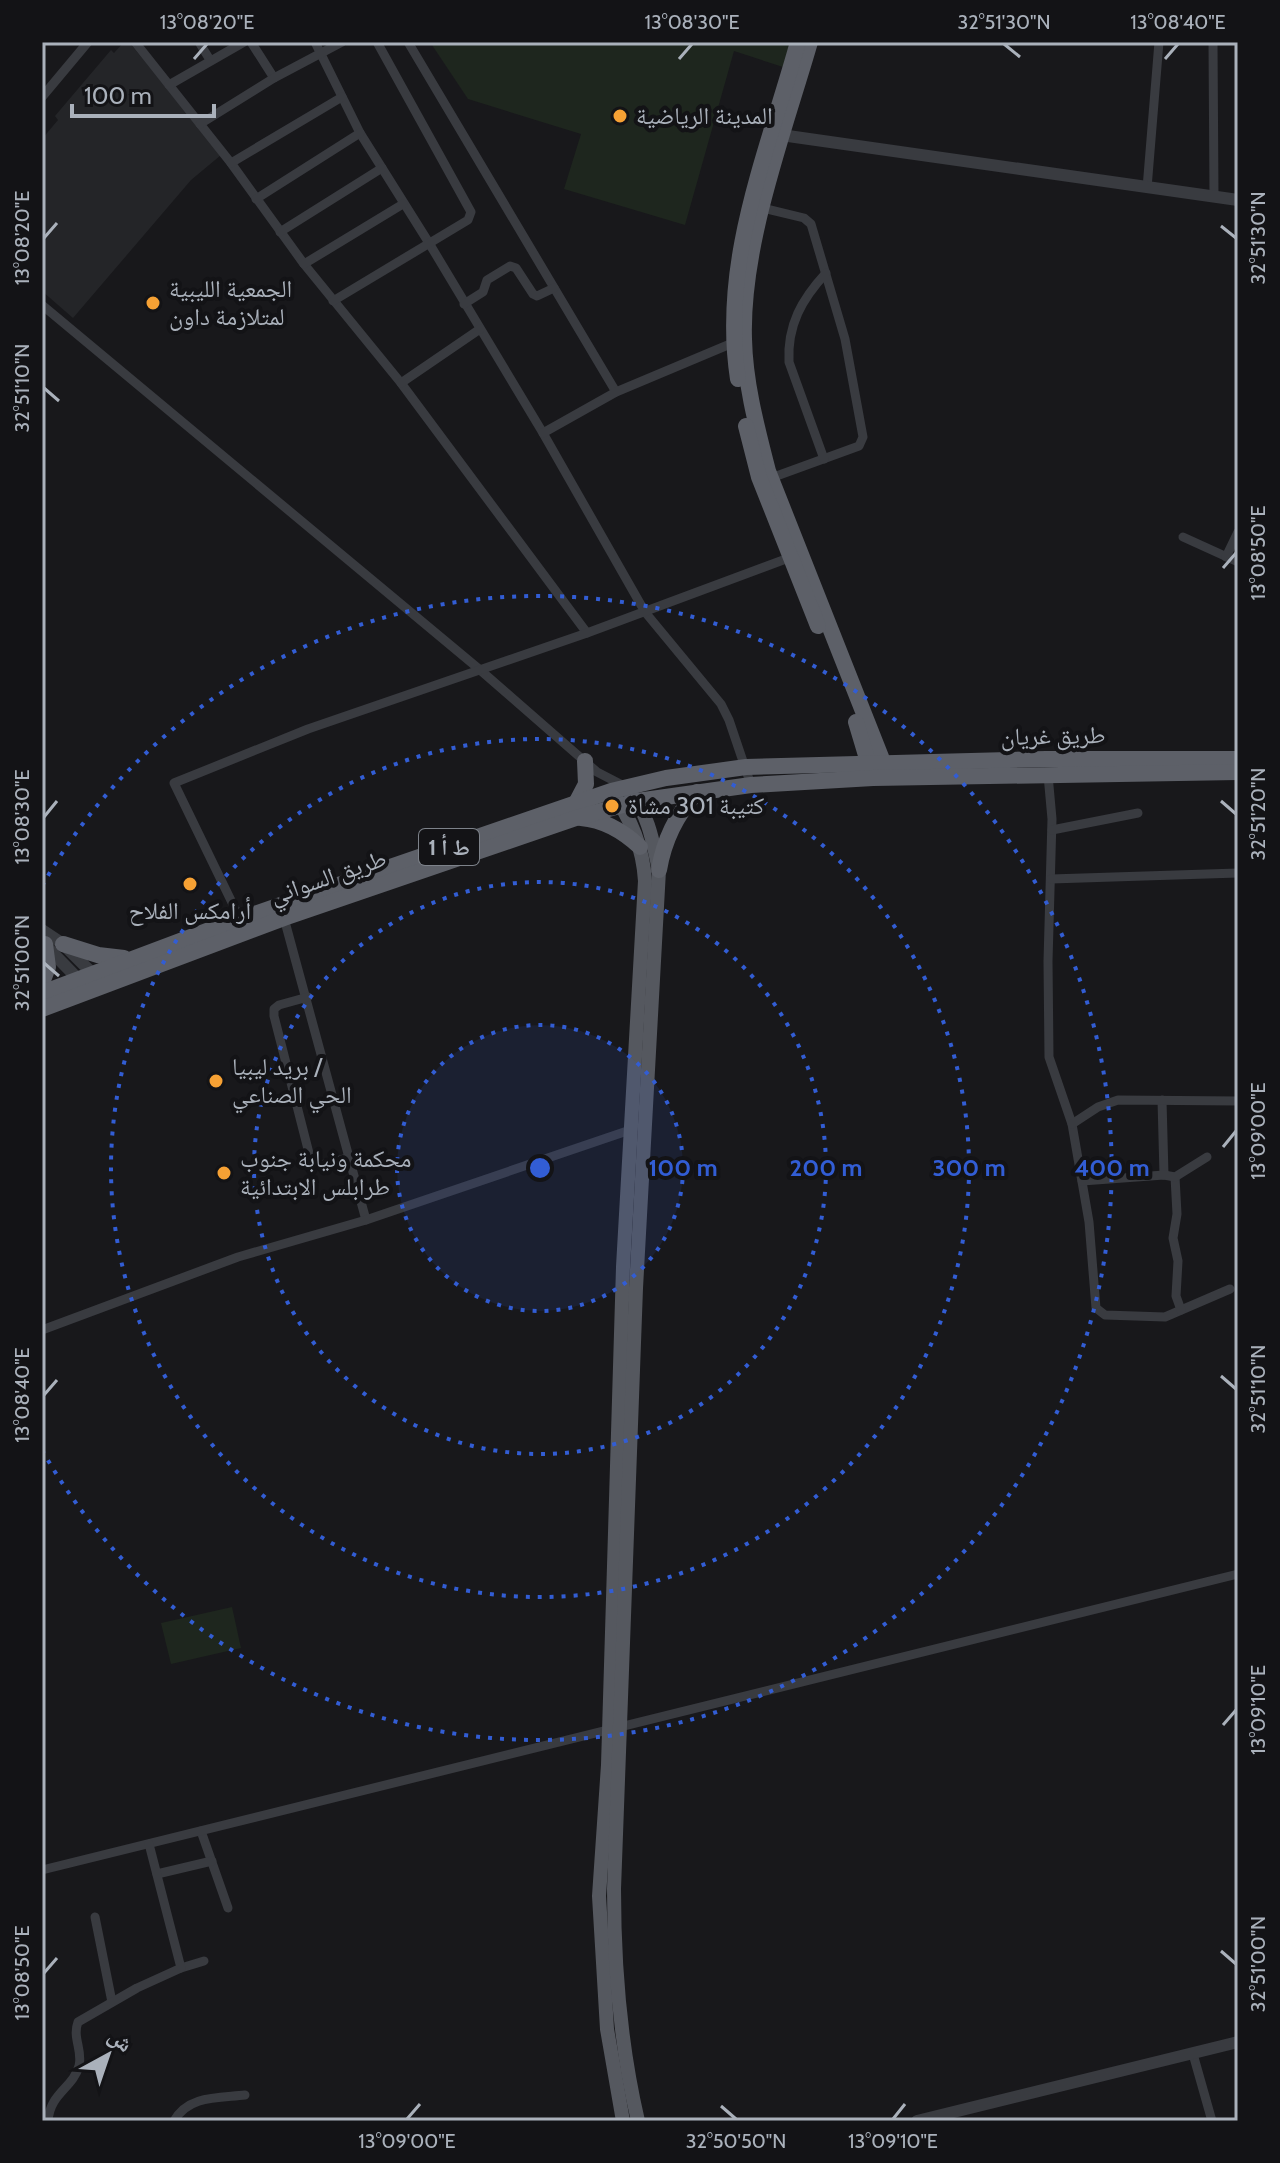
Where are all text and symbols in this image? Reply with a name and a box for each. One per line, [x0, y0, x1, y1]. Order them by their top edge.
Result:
text: 13°08'20"E [160, 10, 254, 34]
text: 13°08'30"E [645, 10, 739, 34]
text: 32°51'30"N [957, 10, 1051, 34]
text: 13°08'40"E [1130, 10, 1226, 34]
scale bar [72, 68, 214, 118]
text: 100 m [84, 81, 152, 110]
place label: المدينة الرياضية [636, 101, 773, 130]
marker: المدينة الرياضية [611, 107, 629, 125]
text: 13°08'20"E [10, 191, 34, 285]
text: 32°51'30"N [1246, 191, 1270, 285]
place label: الجمعية الليبية لمتلازمة داون [169, 274, 292, 331]
marker: الجمعية الليبية لمتلازمة داون [144, 294, 162, 312]
text: 32°51'10"N [10, 344, 34, 432]
text: 13°08'50"E [1246, 506, 1270, 600]
street label: طريق غريان [1000, 720, 1106, 751]
text: 32°51'20"N [1246, 768, 1270, 860]
text: 13°08'30"E [10, 770, 34, 864]
place label: كتيبة 301 مشاة [628, 791, 764, 820]
marker: كتيبة 301 مشاة [603, 797, 621, 815]
road number: ط أ 1 [419, 829, 479, 865]
street label: طريق السواني [266, 843, 392, 915]
marker: أرامكس الفلاح [181, 875, 199, 893]
place label: أرامكس الفلاح [129, 896, 251, 926]
text: 32°51'00"N [10, 915, 34, 1011]
place label: بريد ليبيا / الحي الصناعي [232, 1052, 352, 1114]
marker: بريد ليبيا / الحي الصناعي [207, 1072, 225, 1090]
text: 13°09'00"E [1246, 1082, 1270, 1180]
place label: محكمة ونيابة جنوب طرابلس الابتدائية [240, 1144, 412, 1201]
text: 100 m [648, 1153, 718, 1182]
text: 200 m [790, 1153, 862, 1182]
text: 300 m [932, 1153, 1006, 1182]
text: 400 m [1074, 1153, 1150, 1182]
centre of rings [526, 1154, 554, 1182]
marker: محكمة ونيابة جنوب طرابلس الابتدائية [215, 1164, 233, 1182]
text: 32°51'10"N [1246, 1345, 1270, 1433]
text: 13°08'40"E [10, 1347, 34, 1443]
text: 13°09'10"E [1246, 1665, 1270, 1755]
text: 32°51'00"N [1246, 1916, 1270, 2012]
text: 13°08'50"E [10, 1926, 34, 2020]
north arrow [68, 2015, 148, 2095]
text: ش [103, 2022, 138, 2058]
text: 13°09'00"E [358, 2129, 456, 2153]
text: 32°50'50"N [686, 2129, 786, 2153]
text: 13°09'10"E [848, 2129, 938, 2153]

